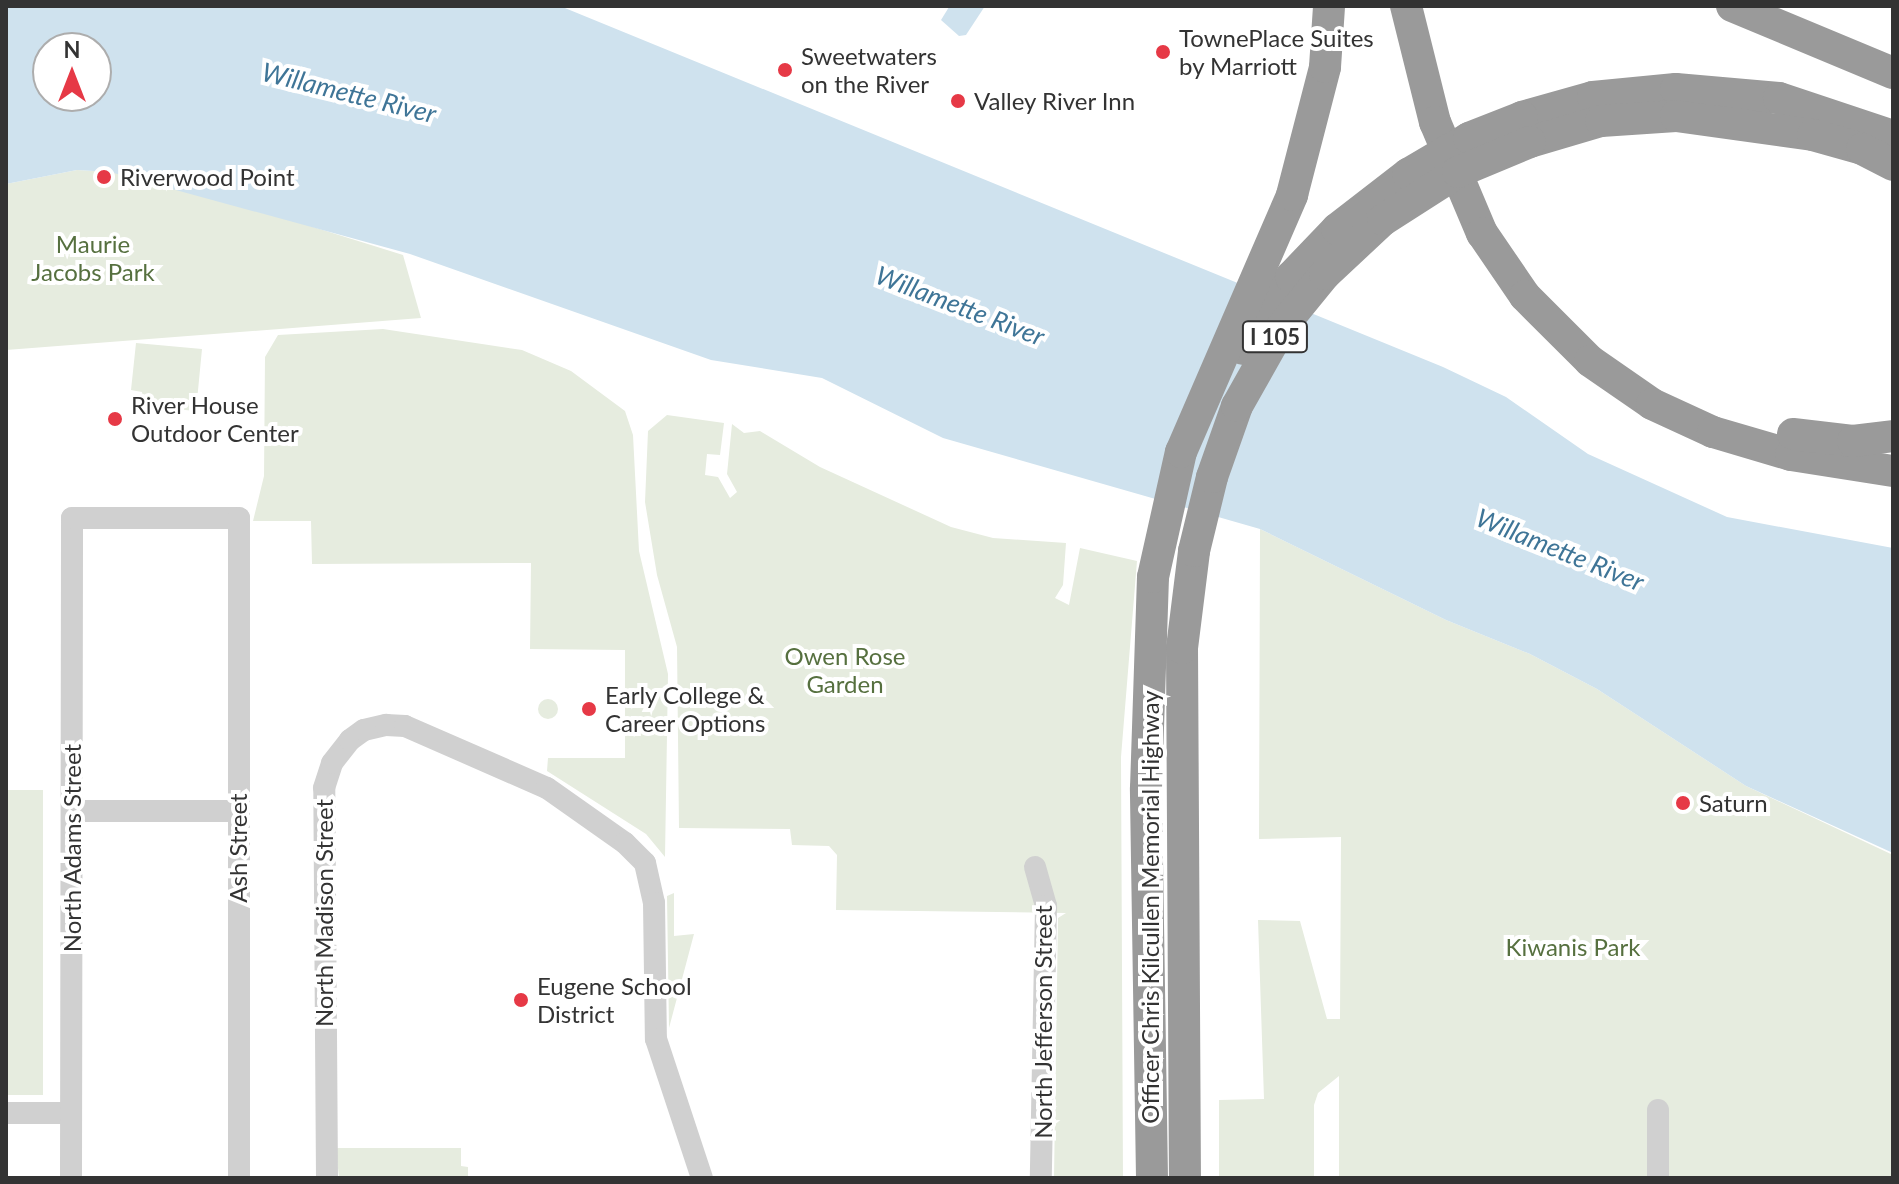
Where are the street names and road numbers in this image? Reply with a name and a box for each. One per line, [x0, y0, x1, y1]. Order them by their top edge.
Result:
road number: I 105 [1241, 319, 1309, 355]
street label: Officer Chris Kilcullen Memorial Highway [1136, 690, 1164, 1124]
street label: North Adams Street [58, 743, 86, 953]
street label: Ash Street [224, 793, 252, 903]
street label: North Madison Street [310, 799, 338, 1027]
street label: North Jefferson Street [1029, 905, 1057, 1139]

